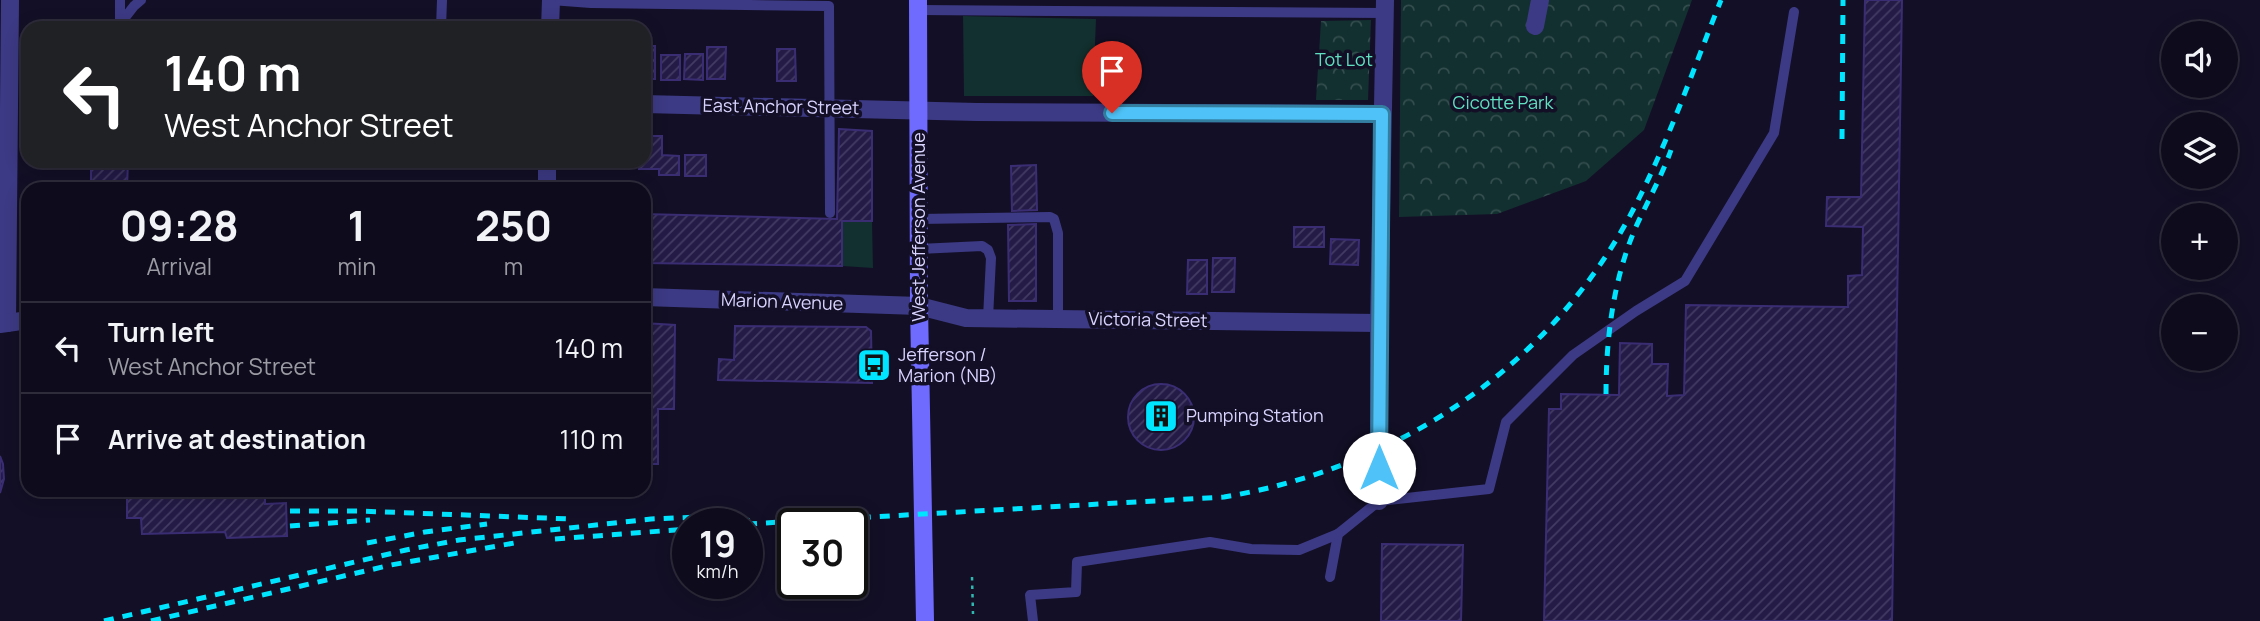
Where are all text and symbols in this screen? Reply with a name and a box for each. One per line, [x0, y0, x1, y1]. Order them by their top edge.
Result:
map controls [2161, 21, 2238, 371]
button: sound [2161, 21, 2238, 98]
text: 140 m [164, 39, 301, 106]
pin [1082, 41, 1142, 113]
park label: Tot Lot [1315, 47, 1373, 71]
icon: left [49, 49, 140, 140]
icon: arrive [1093, 52, 1131, 90]
park label: Cicotte Park [1453, 90, 1554, 114]
street label: East Anchor Street [702, 93, 860, 119]
text: West Anchor Street [164, 103, 453, 147]
button: layers [2161, 112, 2238, 189]
street label: West Jefferson Avenue [906, 132, 930, 322]
text: 09:28 [120, 196, 239, 254]
text: 1 [348, 196, 366, 254]
text: 250 [475, 196, 552, 254]
button: + [2161, 203, 2238, 280]
text: Arrival [146, 250, 212, 282]
text: min [338, 250, 376, 282]
text: m [504, 250, 523, 282]
street label: Marion Avenue [720, 287, 844, 315]
button: − [2161, 294, 2238, 371]
street label: Victoria Street [1088, 306, 1208, 332]
text: Turn left [108, 314, 215, 350]
icon: left [49, 329, 87, 367]
text: 140 m [554, 330, 623, 366]
place label: Jefferson / Marion (NB) [898, 342, 997, 387]
bus stop icon: Jefferson / Marion (NB) [855, 346, 893, 384]
text: West Anchor Street [108, 350, 316, 382]
building icon: Pumping Station [1142, 397, 1180, 435]
place label: Pumping Station [1186, 403, 1324, 427]
icon: arrive [49, 420, 87, 458]
text: Arrive at destination [108, 421, 366, 457]
text: 110 m [560, 421, 623, 457]
position arrow [1342, 431, 1416, 505]
speed limit sign: 30 [777, 508, 868, 599]
text: 19 [699, 520, 736, 568]
text: km/h [697, 559, 738, 583]

